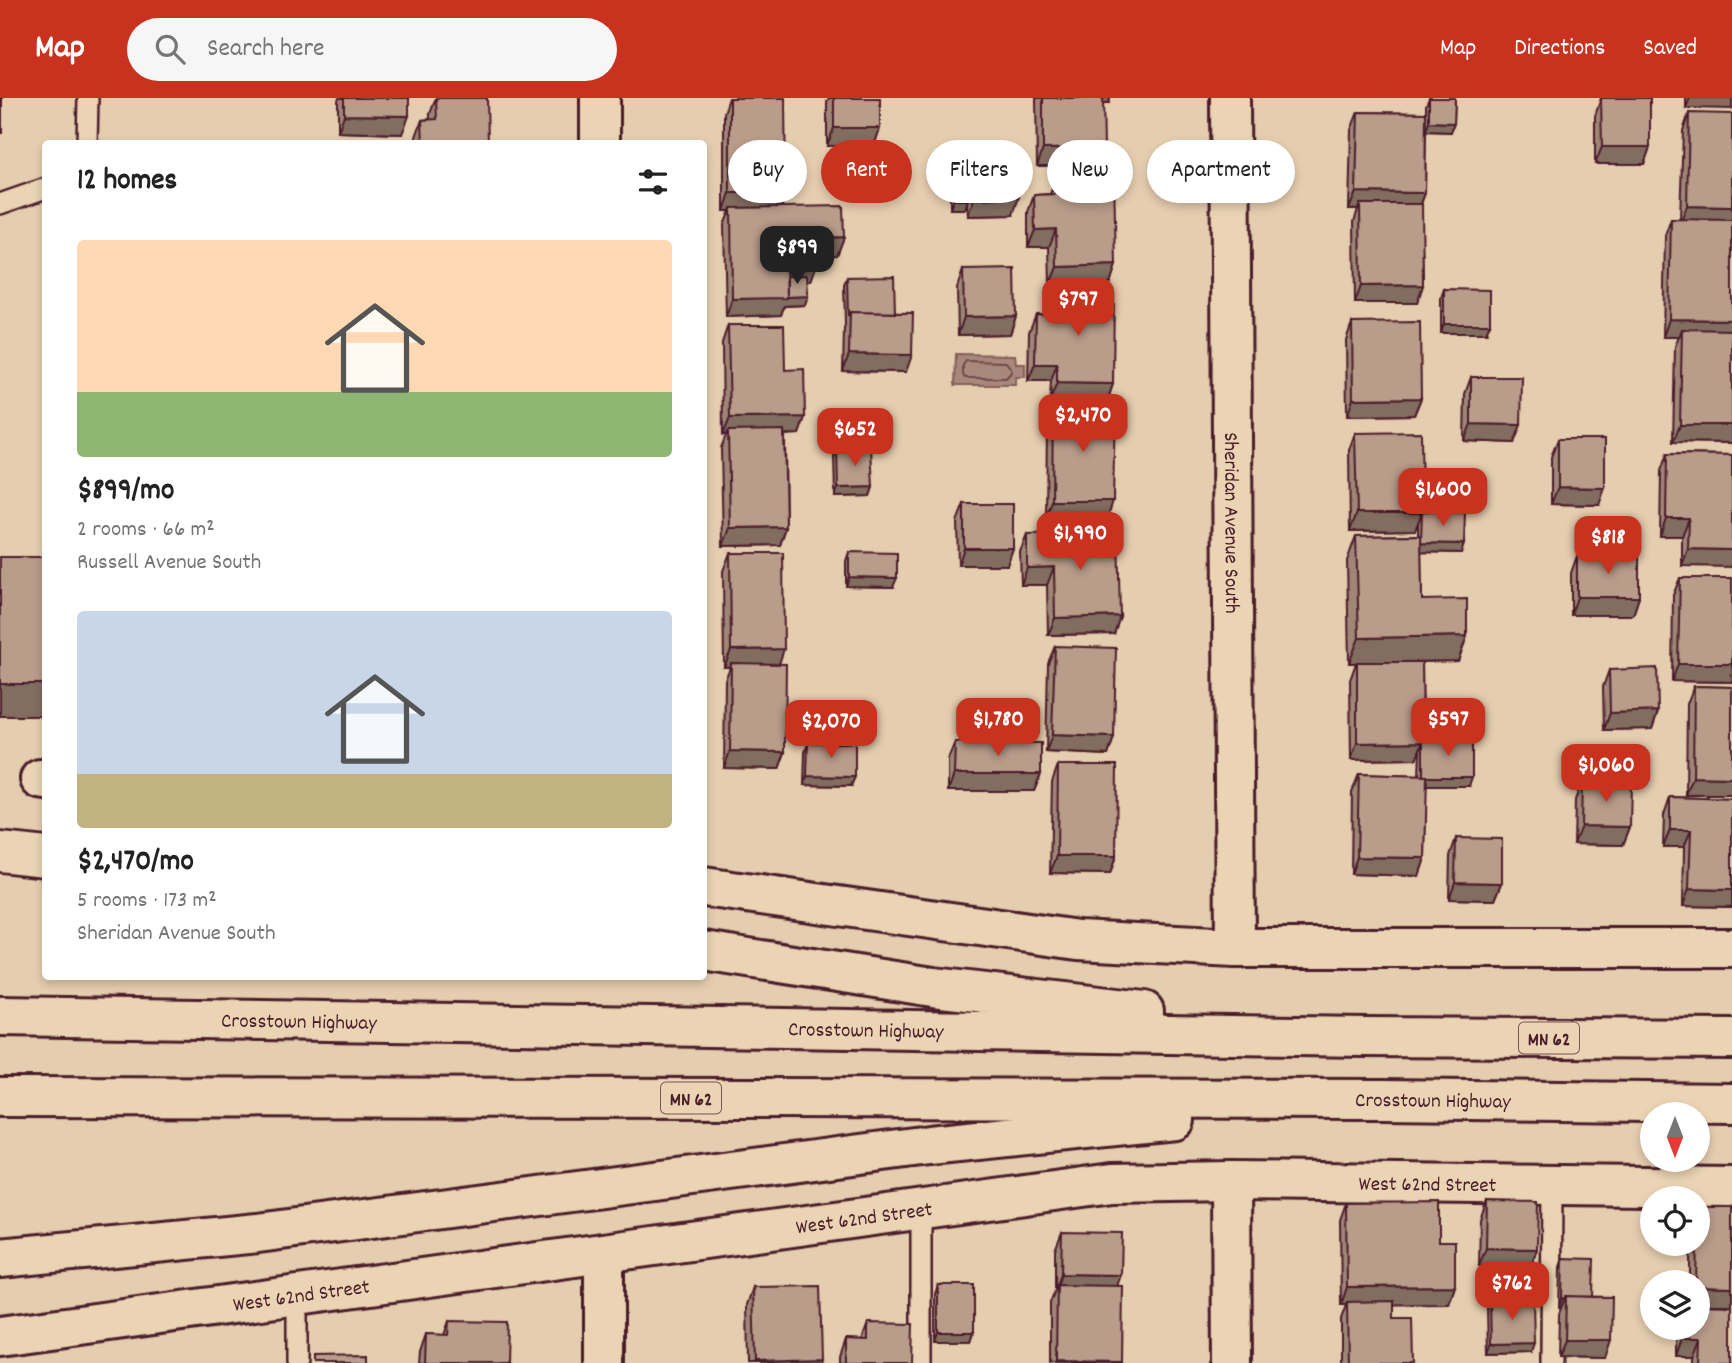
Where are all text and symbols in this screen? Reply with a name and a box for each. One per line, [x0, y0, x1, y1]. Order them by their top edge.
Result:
search box [127, 18, 617, 81]
text: Map [35, 26, 85, 73]
icon: search [151, 30, 189, 68]
text: Search here [207, 31, 325, 68]
text: Map [1440, 32, 1476, 66]
text: Directions [1514, 32, 1605, 66]
text: Saved [1643, 32, 1697, 66]
chip: Buy [728, 140, 807, 203]
chip: Rent [821, 140, 912, 203]
chip: Filters [926, 140, 1033, 203]
chip: New [1047, 140, 1133, 203]
chip: Apartment [1147, 140, 1295, 203]
text: 12 homes [77, 161, 177, 204]
icon: filters [634, 163, 672, 201]
pin: $899 [756, 226, 838, 286]
text: $899 [776, 232, 818, 265]
pin: $797 [1037, 278, 1119, 338]
text: $797 [1058, 284, 1098, 317]
icon: home [312, 285, 438, 411]
pin: $2,470 [1026, 394, 1140, 454]
text: $2,470 [1055, 400, 1111, 433]
pin: $652 [814, 408, 896, 468]
text: $652 [833, 414, 877, 447]
street label: Sheridan Avenue South [1214, 432, 1245, 614]
pin: $1,600 [1386, 468, 1500, 528]
text: $899/mo [77, 471, 174, 514]
text: $1,600 [1414, 474, 1472, 507]
pin: $1,990 [1023, 512, 1137, 572]
text: 2 rooms · 66 m² [77, 514, 215, 547]
pin: $818 [1567, 517, 1649, 576]
text: $1,990 [1053, 518, 1107, 551]
text: $818 [1590, 522, 1626, 555]
text: Russell Avenue South [77, 547, 261, 580]
icon: home [312, 656, 438, 782]
pin: $1,780 [941, 698, 1055, 758]
pin: $597 [1407, 698, 1489, 758]
pin: $2,070 [774, 700, 888, 760]
text: $1,780 [972, 704, 1024, 737]
text: $597 [1427, 704, 1469, 737]
text: $2,070 [801, 706, 861, 739]
pin: $1,060 [1549, 744, 1663, 804]
text: $1,060 [1577, 750, 1635, 783]
text: $2,470/mo [77, 842, 194, 885]
text: 5 rooms · 173 m² [77, 885, 217, 918]
text: Sheridan Avenue South [77, 918, 276, 951]
street label: Crosstown Highway [221, 1007, 377, 1040]
street label: Crosstown Highway [788, 1016, 944, 1049]
road number: MN 62 [1519, 1022, 1579, 1054]
road number: MN 62 [661, 1082, 721, 1114]
street label: Crosstown Highway [1355, 1087, 1511, 1118]
north arrow [1640, 1102, 1710, 1172]
map controls [1640, 1102, 1710, 1340]
street label: West 62nd Street [1358, 1171, 1497, 1202]
button: locate [1640, 1186, 1710, 1256]
street label: West 62nd Street [794, 1196, 935, 1244]
pin: $762 [1471, 1262, 1553, 1322]
text: $762 [1491, 1268, 1533, 1301]
button: layers [1640, 1270, 1710, 1340]
street label: West 62nd Street [231, 1273, 372, 1322]

